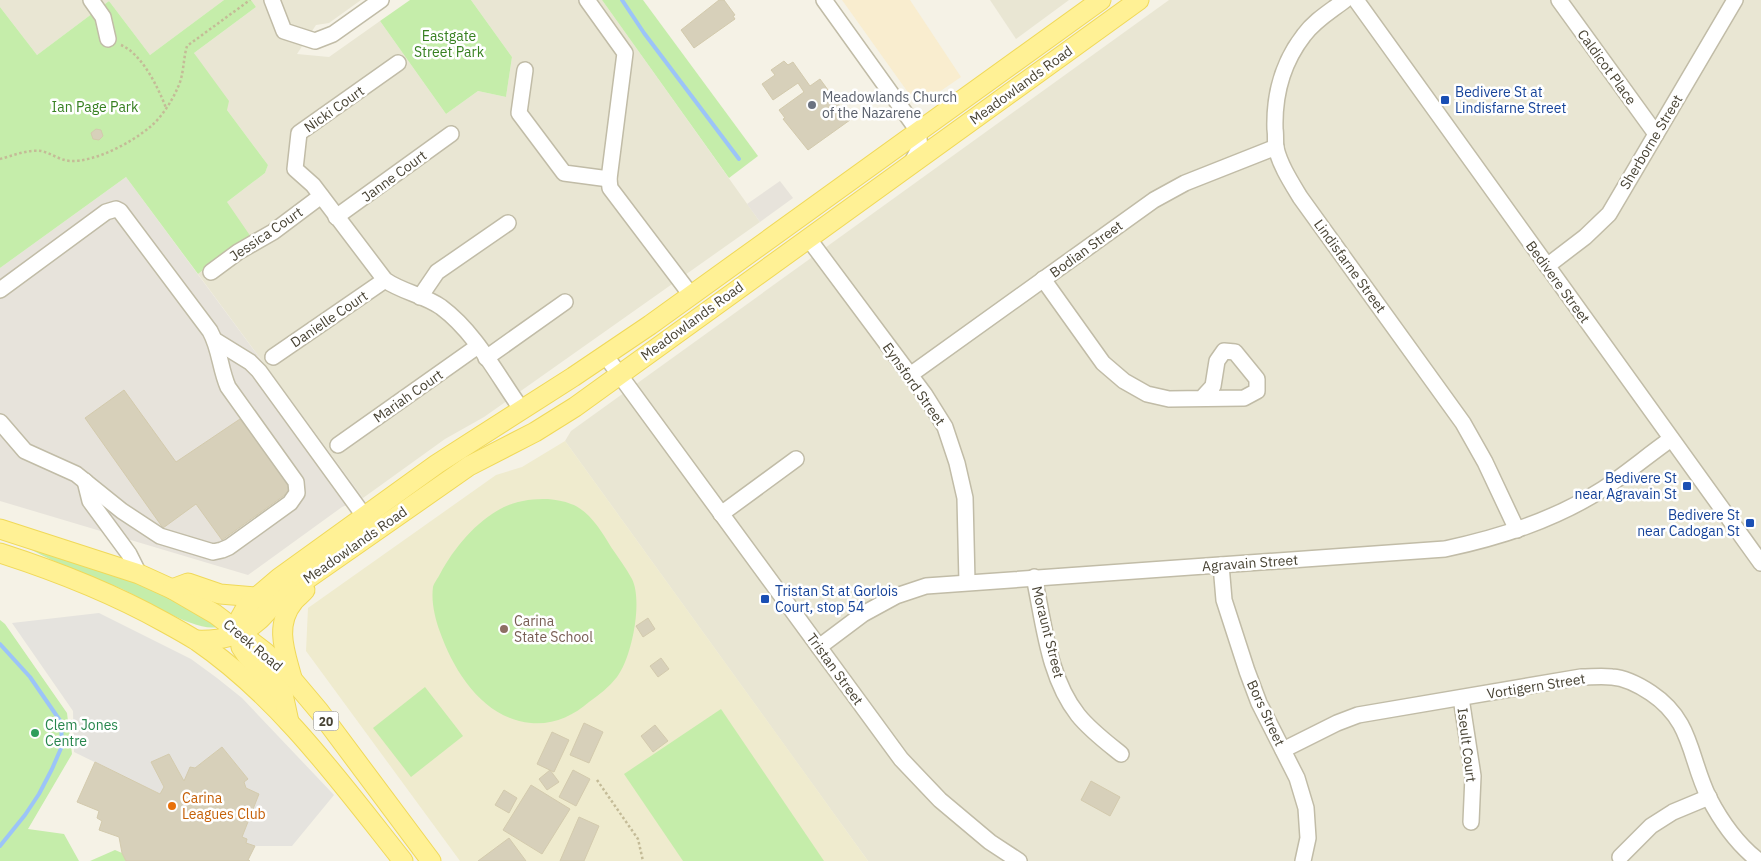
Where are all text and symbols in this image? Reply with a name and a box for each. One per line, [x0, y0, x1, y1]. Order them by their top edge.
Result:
street label: Caldicot Place [1574, 26, 1641, 109]
park label: Eastgate Street Park [414, 27, 485, 61]
street label: Meadowlands Road [966, 42, 1076, 128]
street label: Nicki Court [300, 82, 368, 136]
place label: Bedivere St at Lindisfarne Street [1455, 83, 1566, 117]
place label: Meadowlands Church of the Nazarene [822, 88, 957, 122]
street label: Sherborne Street [1616, 91, 1686, 193]
marker: Bedivere St at Lindisfarne Street [1439, 94, 1451, 106]
park label: Ian Page Park [52, 98, 139, 116]
marker: Meadowlands Church of the Nazarene [806, 99, 818, 111]
street label: Janne Court [358, 146, 430, 206]
street label: Jessica Court [226, 203, 306, 265]
street label: Bodian Street [1046, 216, 1126, 281]
street label: Lindisfarne Street [1310, 216, 1390, 316]
street label: Bedivere Street [1522, 237, 1594, 327]
street label: Meadowlands Road [637, 278, 747, 364]
street label: Danielle Court [287, 287, 371, 351]
street label: Eynsford Street [879, 339, 949, 429]
street label: Mariah Court [370, 365, 446, 427]
place label: Bedivere St near Agravain St [1575, 469, 1677, 503]
marker: Bedivere St near Agravain St [1681, 480, 1693, 492]
street label: Meadowlands Road [300, 502, 410, 588]
place label: Bedivere St near Cadogan St [1637, 506, 1740, 540]
marker: Bedivere St near Cadogan St [1744, 517, 1756, 529]
street label: Agravain Street [1201, 551, 1299, 575]
place label: Tristan St at Gorlois Court, stop 54 [775, 582, 898, 616]
street label: Moraunt Street [1028, 584, 1068, 680]
marker: Tristan St at Gorlois Court, stop 54 [759, 593, 771, 605]
place label: Carina State School [514, 612, 593, 646]
street label: Creek Road [220, 615, 286, 675]
marker: Carina State School [498, 623, 510, 635]
street label: Tristan Street [803, 629, 867, 709]
street label: Vortigern Street [1486, 669, 1587, 703]
street label: Bors Street [1243, 677, 1289, 749]
street label: Iseult Court [1454, 707, 1480, 783]
road number: 20 [314, 711, 338, 730]
place label: Clem Jones Centre [45, 716, 118, 750]
marker: Clem Jones Centre [29, 727, 41, 739]
place label: Carina Leagues Club [182, 789, 266, 823]
marker: Carina Leagues Club [166, 800, 178, 812]

